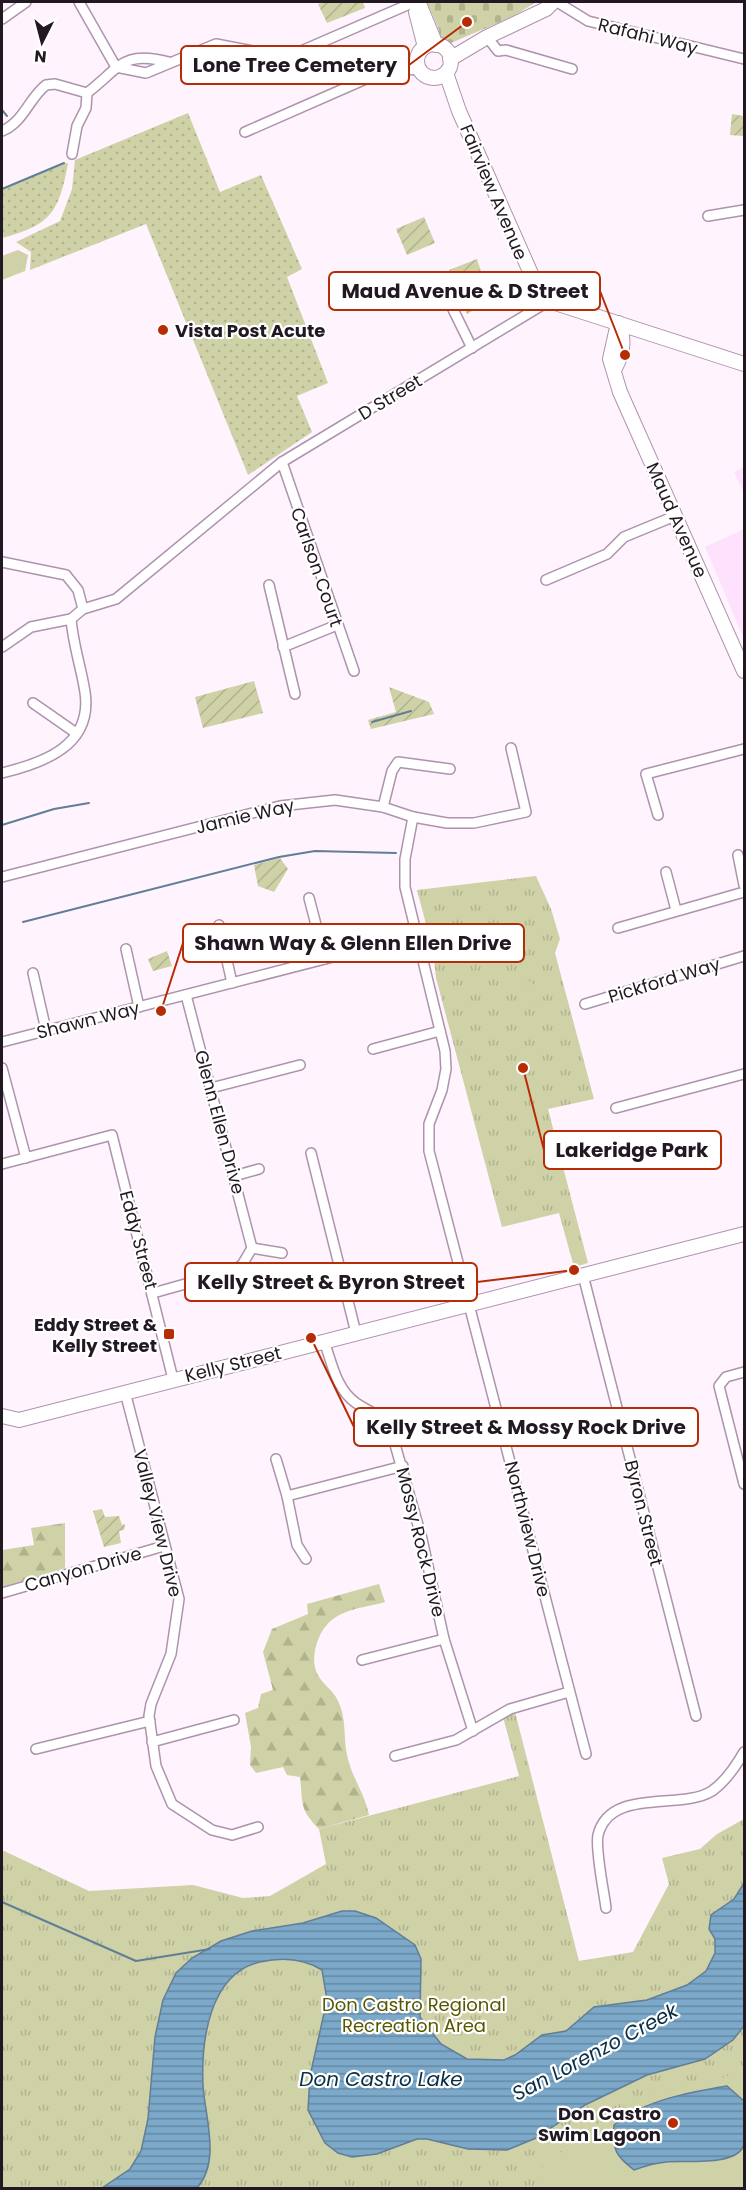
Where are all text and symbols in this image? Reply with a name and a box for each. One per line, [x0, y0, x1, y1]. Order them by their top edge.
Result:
north arrow [12, 12, 72, 72]
street label: Rafahi Way [596, 12, 700, 60]
text: N [33, 44, 48, 68]
callout: Lone Tree Cemetery [181, 46, 409, 84]
text: Lone Tree Cemetery [193, 51, 397, 79]
street label: Fairview Avenue [454, 120, 534, 264]
callout: Maud Avenue & D Street [329, 272, 600, 310]
text: Maud Avenue & D Street [341, 277, 589, 305]
place label: Vista Post Acute [175, 318, 325, 343]
marker: Vista Post Acute [156, 323, 170, 337]
street label: D Street [353, 368, 427, 426]
street label: Maud Avenue [640, 458, 714, 582]
street label: Carlson Court [285, 504, 349, 630]
street label: Jamie Way [193, 793, 297, 839]
callout: Shawn Way & Glenn Ellen Drive [183, 924, 524, 962]
text: Shawn Way & Glenn Ellen Drive [194, 929, 512, 957]
street label: Pickford Way [605, 951, 723, 1009]
street label: Shawn Way [34, 995, 142, 1045]
street label: Glenn Ellen Drive [189, 1047, 251, 1197]
callout: Lakeridge Park [544, 1131, 721, 1169]
text: Lakeridge Park [556, 1136, 709, 1164]
street label: Eddy Street [114, 1188, 164, 1292]
callout: Kelly Street & Byron Street [185, 1263, 477, 1301]
text: Kelly Street & Byron Street [197, 1268, 465, 1296]
place label: Eddy Street & Kelly Street [34, 1312, 158, 1358]
marker: Eddy Street & Kelly Street [162, 1327, 176, 1341]
street label: Kelly Street [182, 1340, 284, 1388]
callout: Kelly Street & Mossy Rock Drive [354, 1408, 698, 1446]
text: Kelly Street & Mossy Rock Drive [366, 1413, 686, 1441]
street label: Valley View Drive [128, 1446, 188, 1600]
street label: Byron Street [619, 1457, 669, 1569]
street label: Northview Drive [499, 1458, 557, 1600]
street label: Mossy Rock Drive [390, 1465, 452, 1619]
street label: Canyon Drive [22, 1540, 144, 1598]
park label: Don Castro Regional Recreation Area [322, 1992, 506, 2038]
water label: San Lorenzo Creek [507, 1996, 684, 2108]
water label: Don Castro Lake [299, 2065, 463, 2093]
place label: Don Castro Swim Lagoon [538, 2101, 661, 2147]
marker: Don Castro Swim Lagoon [666, 2116, 680, 2130]

